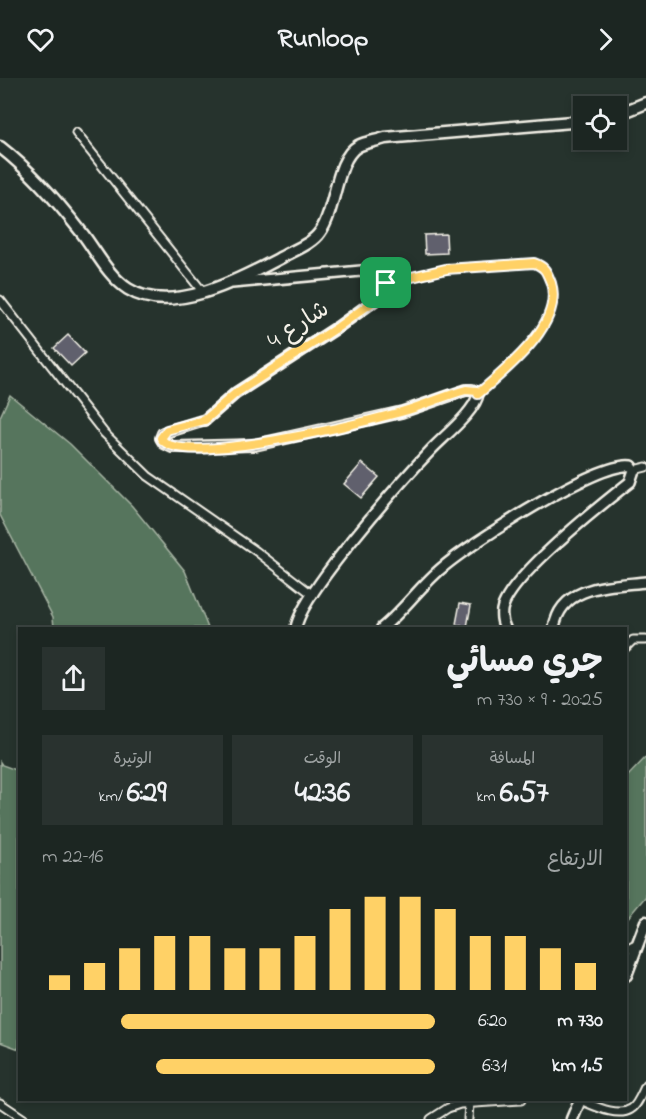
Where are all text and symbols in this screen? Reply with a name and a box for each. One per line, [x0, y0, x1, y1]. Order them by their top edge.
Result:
text: Runloop [278, 20, 368, 59]
icon: heart [24, 23, 57, 56]
icon: forward [589, 23, 622, 56]
map controls [573, 96, 627, 150]
button: locate [573, 96, 627, 150]
pin [360, 257, 411, 308]
icon: arrive [369, 266, 402, 299]
street label: شارع 4 [261, 293, 337, 359]
text: جري مسائي [446, 639, 603, 687]
button: share [42, 647, 105, 710]
text: 20:25 · 9 × 730 m [477, 686, 603, 715]
text: الوتيرة [113, 747, 152, 771]
text: الوقت [304, 747, 341, 771]
text: المسافة [490, 747, 535, 771]
text: 6:29 [127, 772, 167, 816]
text: 42:36 [295, 772, 350, 816]
text: 6.57 [500, 772, 549, 816]
text: /km [98, 785, 127, 809]
text: km [476, 785, 500, 809]
text: 16–22 m [42, 843, 103, 872]
text: الارتفاع [547, 846, 603, 875]
text: 6:20 [478, 1007, 507, 1036]
text: 730 m [557, 1007, 603, 1036]
text: 6:31 [482, 1052, 507, 1081]
text: 1.5 km [552, 1052, 603, 1081]

